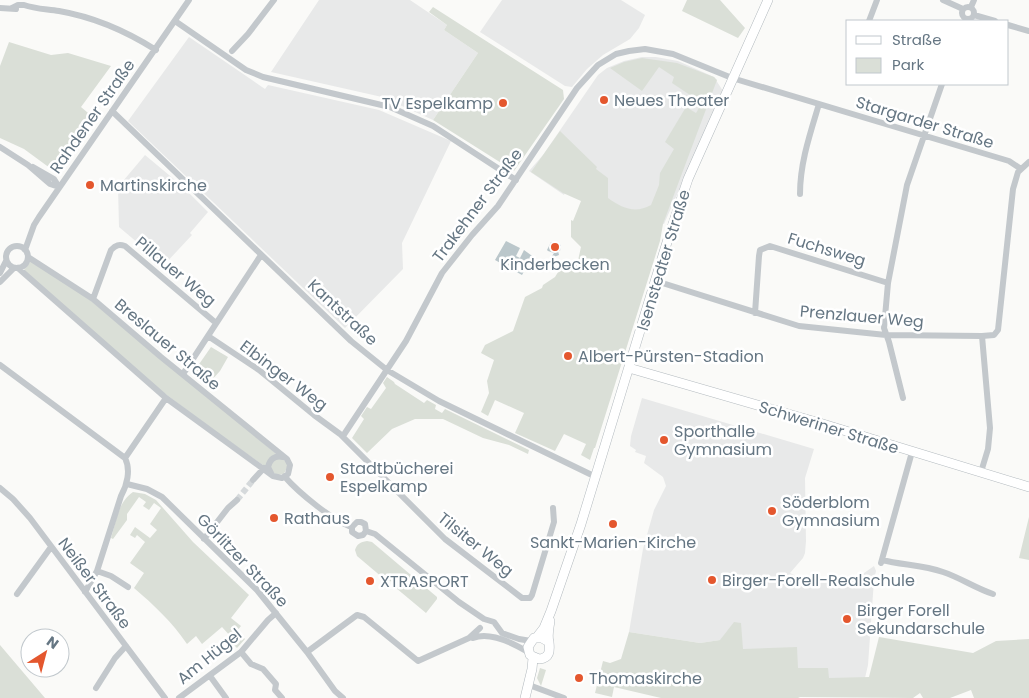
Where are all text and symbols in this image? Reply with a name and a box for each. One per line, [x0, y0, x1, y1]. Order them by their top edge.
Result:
legend [846, 20, 1009, 85]
text: Straße [892, 29, 942, 50]
street label: Rahdener Straße [44, 54, 141, 178]
text: Park [892, 54, 924, 75]
place label: Neues Theater [614, 89, 729, 112]
street label: Stargarder Straße [853, 91, 997, 154]
place label: TV Espelkamp [382, 92, 493, 115]
marker: Neues Theater [598, 94, 610, 106]
marker: TV Espelkamp [497, 97, 509, 109]
street label: Trakehner Straße [427, 144, 528, 267]
place label: Martinskirche [100, 174, 207, 197]
marker: Martinskirche [84, 179, 96, 191]
street label: Isenstedter Straße [631, 187, 696, 333]
street label: Fuchsweg [785, 227, 869, 272]
street label: Pillauer Weg [131, 231, 221, 312]
marker: Kinderbecken [549, 241, 561, 253]
place label: Kinderbecken [500, 253, 610, 276]
street label: Kantstraße [303, 274, 383, 351]
street label: Breslauer Straße [110, 293, 226, 396]
street label: Prenzlauer Weg [799, 300, 925, 333]
street label: Elbinger Weg [235, 335, 332, 416]
place label: Albert-Pürsten-Stadion [578, 345, 764, 368]
marker: Albert-Pürsten-Stadion [562, 350, 574, 362]
street label: Schweriner Straße [756, 395, 902, 460]
place label: Sporthalle Gymnasium [674, 420, 772, 461]
marker: Sporthalle Gymnasium [658, 434, 670, 446]
place label: Stadtbücherei Espelkamp [340, 457, 453, 498]
marker: Stadtbücherei Espelkamp [324, 471, 336, 483]
place label: Söderblom Gymnasium [782, 491, 880, 532]
marker: Söderblom Gymnasium [766, 505, 778, 517]
place label: Rathaus [284, 507, 350, 530]
street label: Tilsiter Weg [433, 507, 518, 582]
street label: Görlitzer Straße [192, 508, 294, 612]
marker: Rathaus [268, 512, 280, 524]
marker: Sankt-Marien-Kirche [607, 518, 619, 530]
place label: Sankt-Marien-Kirche [530, 531, 696, 554]
street label: Neißer Straße [53, 533, 137, 634]
place label: Birger-Forell-Realschule [722, 569, 915, 592]
place label: XTRASPORT [380, 570, 469, 593]
marker: Birger-Forell-Realschule [706, 574, 718, 586]
marker: XTRASPORT [364, 575, 376, 587]
place label: Birger Forell Sekundarschule [857, 599, 985, 640]
marker: Birger Forell Sekundarschule [841, 613, 853, 625]
street label: Am Hügel [172, 623, 247, 690]
north arrow [20, 628, 70, 678]
text: N [43, 631, 63, 654]
place label: Thomaskirche [589, 667, 702, 690]
marker: Thomaskirche [573, 672, 585, 684]

